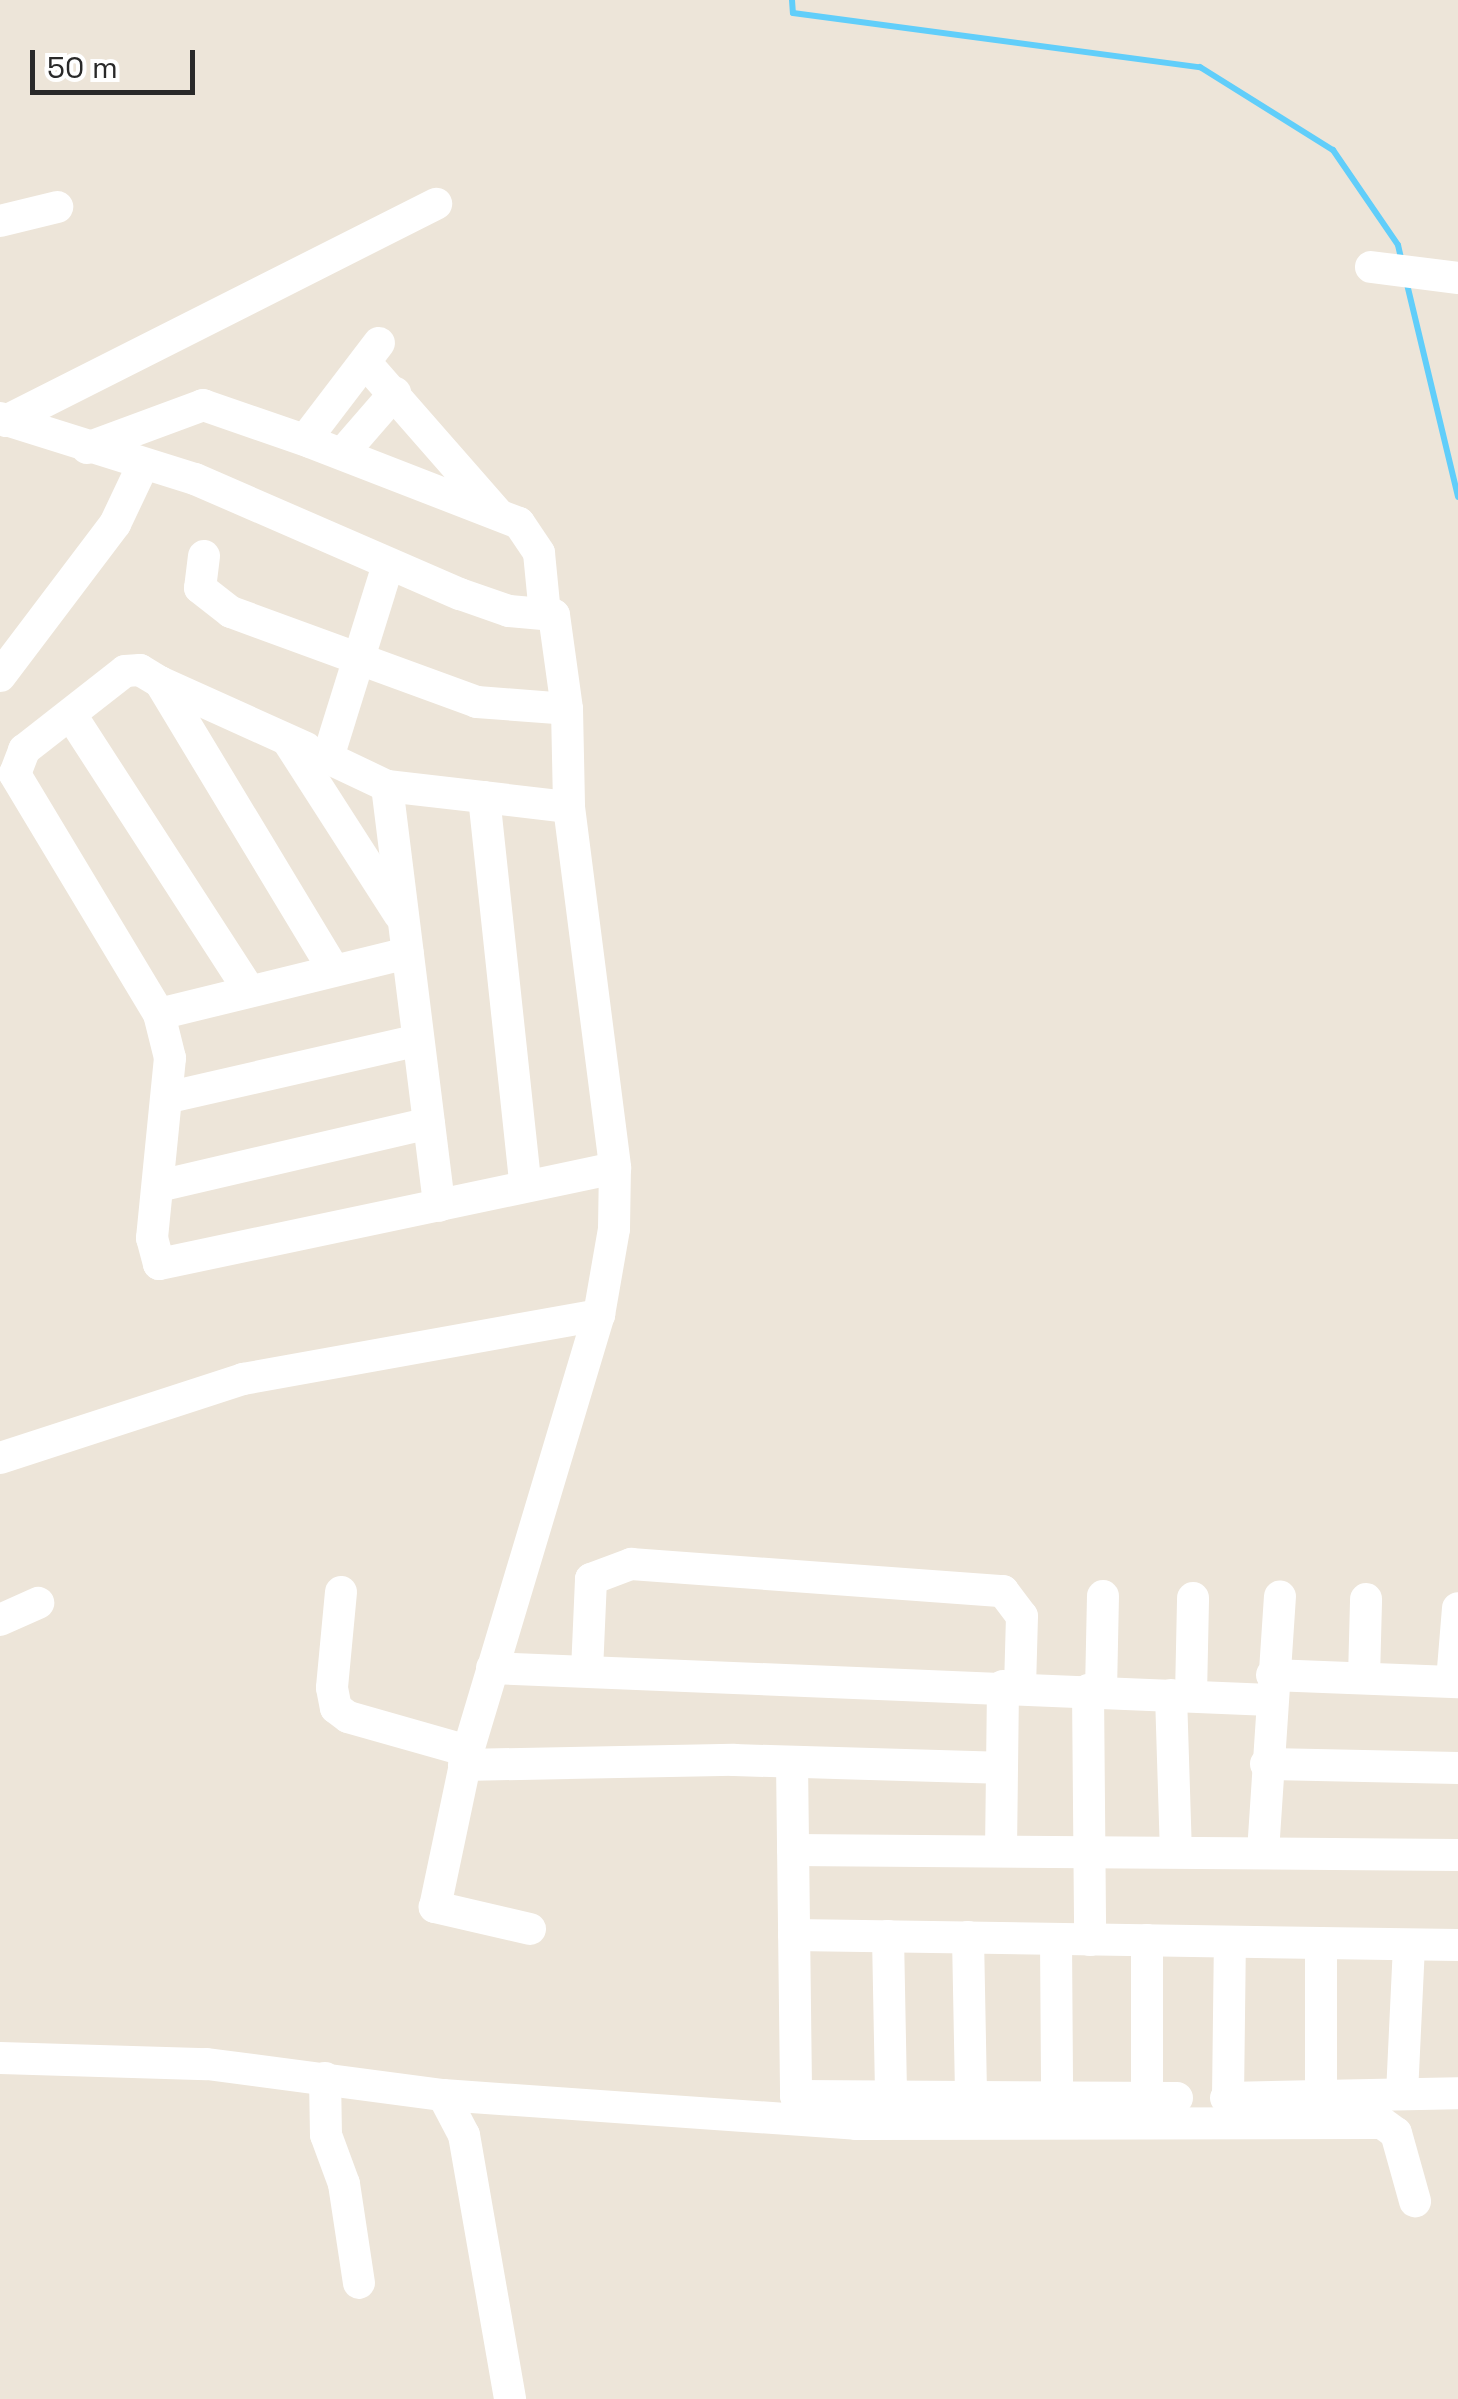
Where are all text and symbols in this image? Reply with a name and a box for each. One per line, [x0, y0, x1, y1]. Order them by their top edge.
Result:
scale bar [35, 30, 200, 92]
text: 50 m [47, 48, 118, 87]

